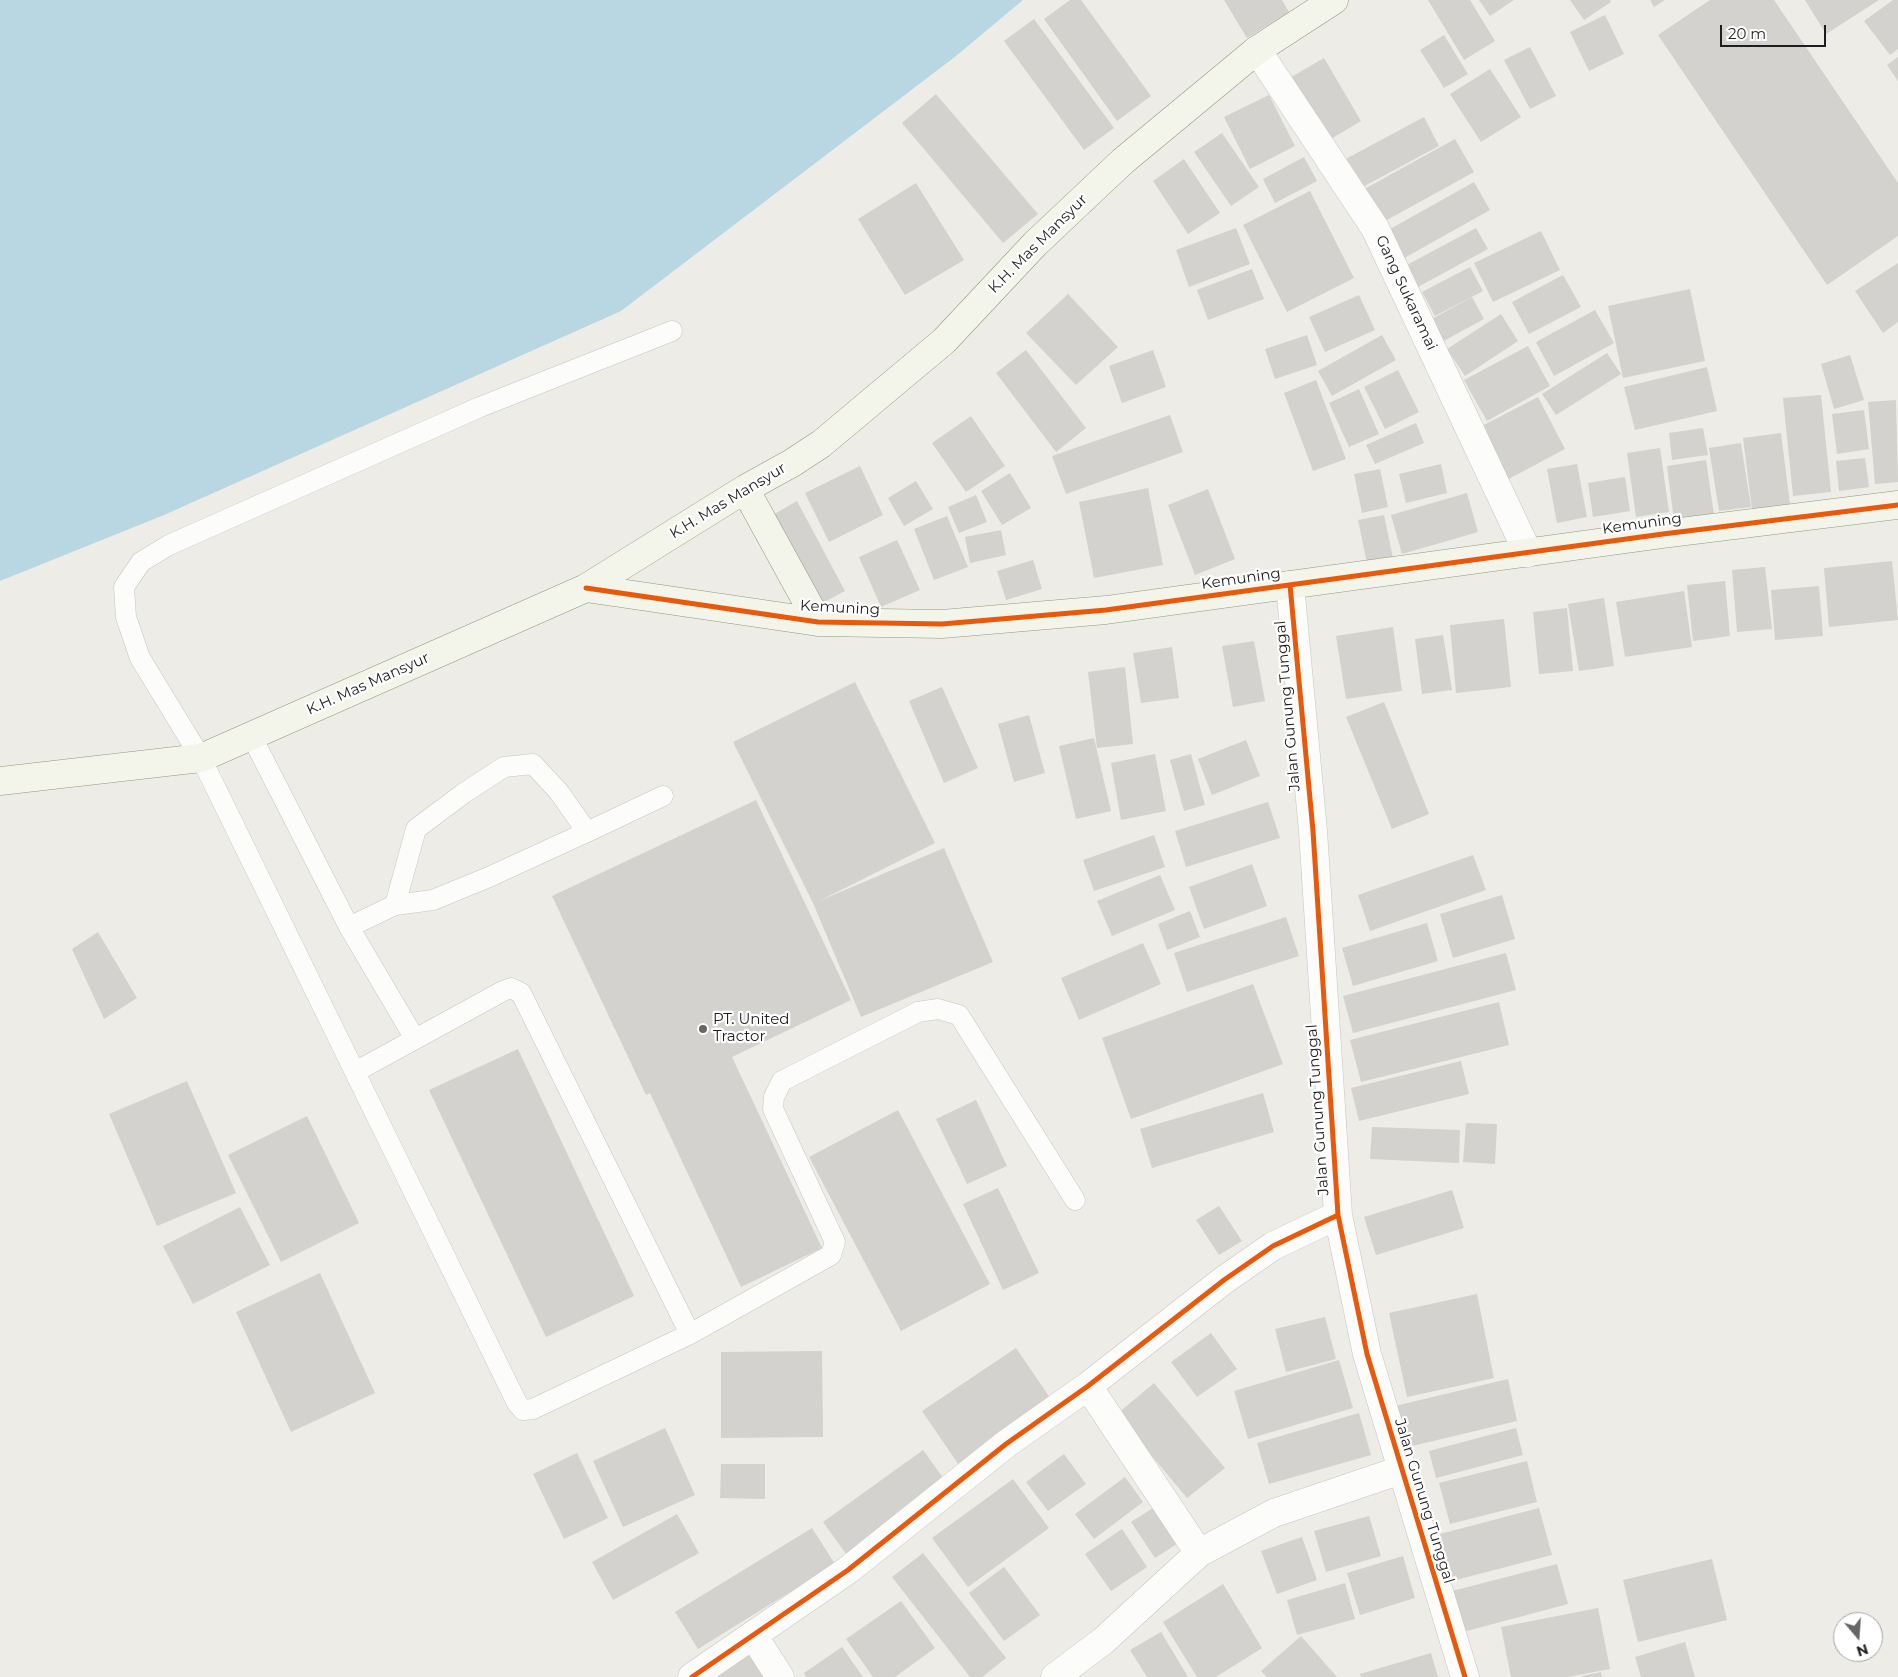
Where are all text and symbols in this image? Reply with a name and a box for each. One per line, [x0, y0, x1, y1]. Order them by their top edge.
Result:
scale bar [1723, 15, 1829, 47]
text: 20 m [1728, 24, 1766, 43]
street label: K.H. Mas Mansyur [985, 191, 1091, 297]
street label: Gang Sukaramai [1371, 233, 1441, 353]
street label: K.H. Mas Mansyur [667, 459, 789, 543]
street label: Kemuning [1601, 510, 1683, 538]
street label: Kemuning [1200, 565, 1282, 593]
street label: Kemuning [800, 597, 880, 619]
street label: Jalan Gunung Tunggal [1272, 620, 1304, 792]
street label: K.H. Mas Mansyur [304, 649, 432, 719]
place label: PT. United Tractor [713, 1011, 789, 1046]
marker: PT. United Tractor [697, 1023, 709, 1035]
street label: Jalan Gunung Tunggal [1303, 1024, 1333, 1196]
street label: Jalan Gunung Tunggal [1390, 1416, 1458, 1586]
north arrow [1833, 1612, 1883, 1662]
text: N [1854, 1640, 1870, 1661]

